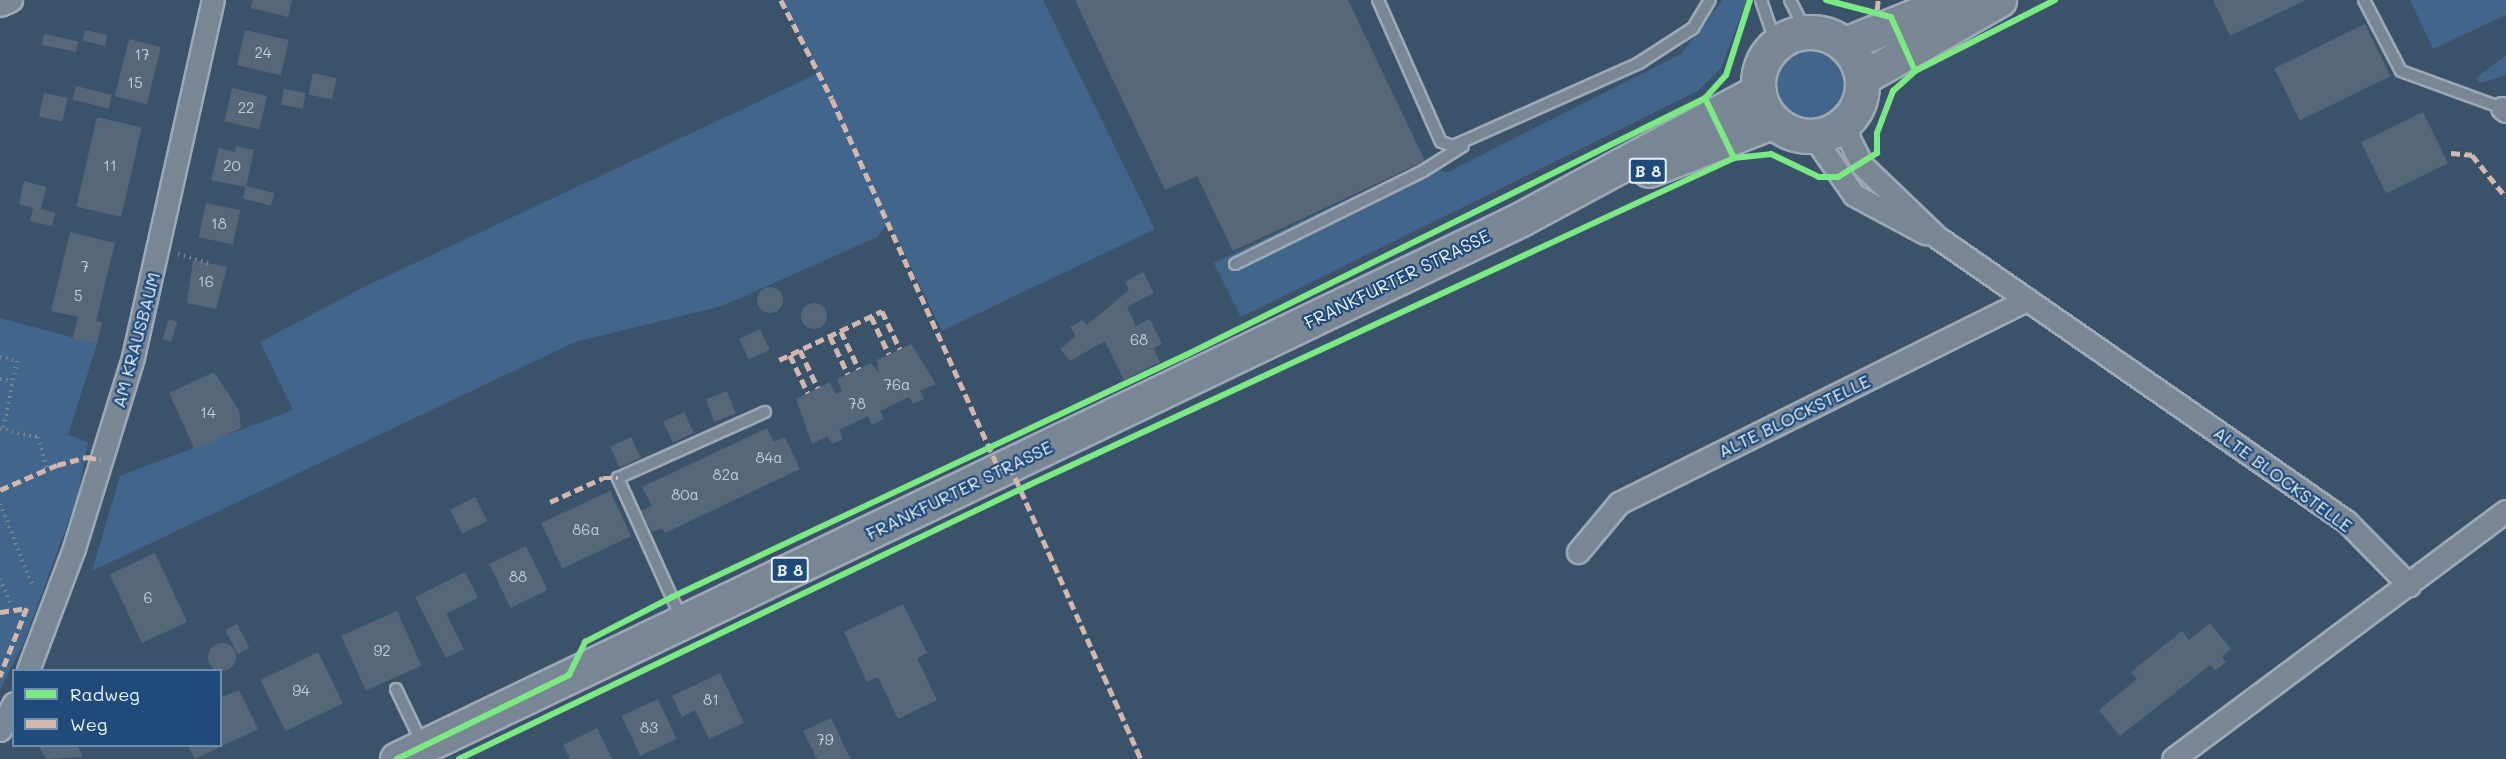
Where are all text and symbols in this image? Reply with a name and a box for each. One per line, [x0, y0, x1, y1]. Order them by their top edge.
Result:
house number: 24 [254, 44, 272, 62]
house number: 17 [134, 46, 150, 64]
house number: 15 [127, 74, 143, 92]
house number: 22 [238, 99, 254, 117]
house number: 11 [103, 157, 117, 175]
house number: 20 [223, 157, 241, 175]
road number: B 8 [1628, 158, 1668, 184]
house number: 18 [211, 215, 227, 233]
street label: FRANKFURTER STRASSE [1300, 225, 1494, 333]
house number: 7 [81, 258, 89, 276]
street label: AM KRAUSBAUM [108, 270, 164, 410]
house number: 16 [198, 273, 214, 291]
house number: 5 [74, 287, 82, 305]
house number: 68 [1130, 331, 1148, 349]
street label: ALTE BLOCKSTELLE [1714, 370, 1874, 462]
house number: 76a [884, 376, 910, 394]
house number: 78 [848, 395, 866, 413]
house number: 14 [200, 404, 216, 422]
street label: ALTE BLOCKSTELLE [2209, 421, 2357, 537]
street label: FRANKFURTER STRASSE [862, 436, 1056, 544]
house number: 84a [755, 449, 783, 467]
house number: 82a [713, 466, 739, 484]
house number: 80a [671, 486, 699, 504]
house number: 86a [572, 521, 600, 539]
road number: B 8 [770, 557, 810, 583]
house number: 88 [509, 568, 527, 586]
house number: 6 [143, 589, 153, 607]
house number: 92 [373, 642, 391, 660]
legend [12, 669, 222, 747]
text: Radweg [70, 682, 140, 706]
house number: 94 [292, 682, 310, 700]
house number: 81 [703, 691, 719, 709]
text: Weg [70, 712, 107, 736]
house number: 83 [640, 719, 658, 737]
house number: 79 [816, 731, 834, 749]

